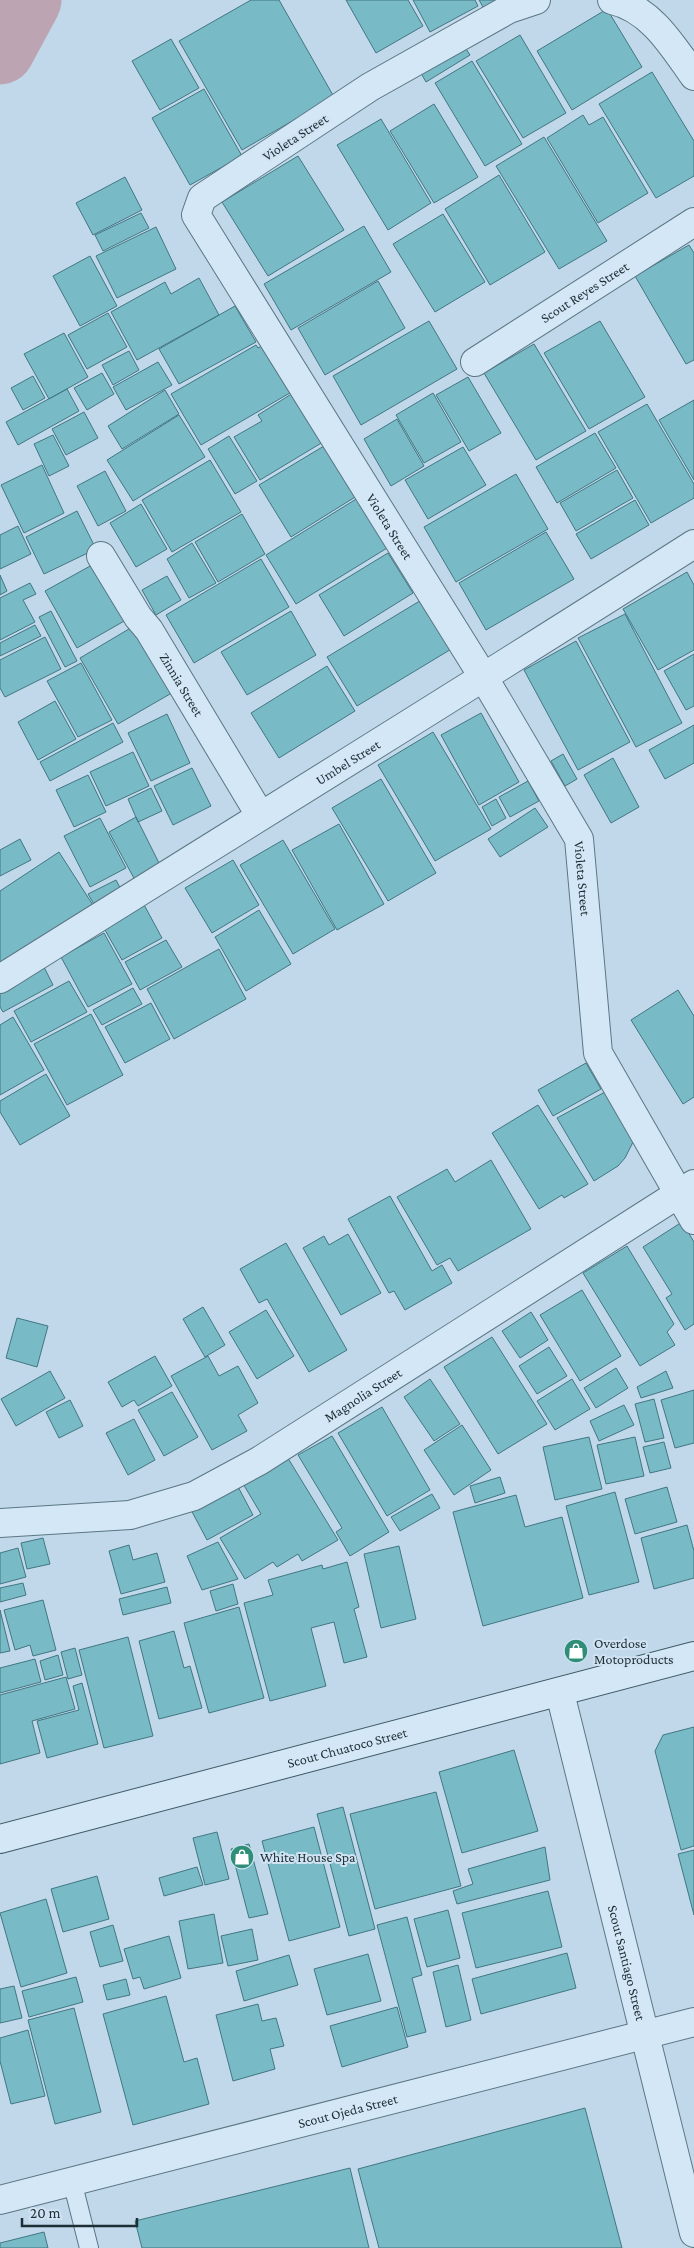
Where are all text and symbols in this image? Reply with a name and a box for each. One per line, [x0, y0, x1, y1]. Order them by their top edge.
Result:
street label: Violeta Street [259, 110, 331, 164]
street label: Scout Reyes Street [538, 258, 632, 326]
street label: Violeta Street [363, 490, 416, 563]
street label: Zinnia Street [156, 650, 207, 720]
street label: Umbel Street [313, 736, 383, 788]
street label: Violeta Street [571, 840, 594, 917]
street label: Magnolia Street [321, 1364, 405, 1425]
place label: Overdose Motoproducts [594, 1635, 674, 1667]
shop icon: Overdose Motoproducts [563, 1638, 589, 1664]
street label: Scout Chuatoco Street [285, 1724, 409, 1771]
shop icon: White House Spa [229, 1844, 255, 1870]
place label: White House Spa [260, 1849, 356, 1865]
street label: Scout Santiago Street [605, 1903, 649, 2023]
street label: Scout Ojeda Street [296, 2090, 400, 2131]
scale bar [22, 2196, 138, 2228]
text: 20 m [30, 2205, 61, 2221]

